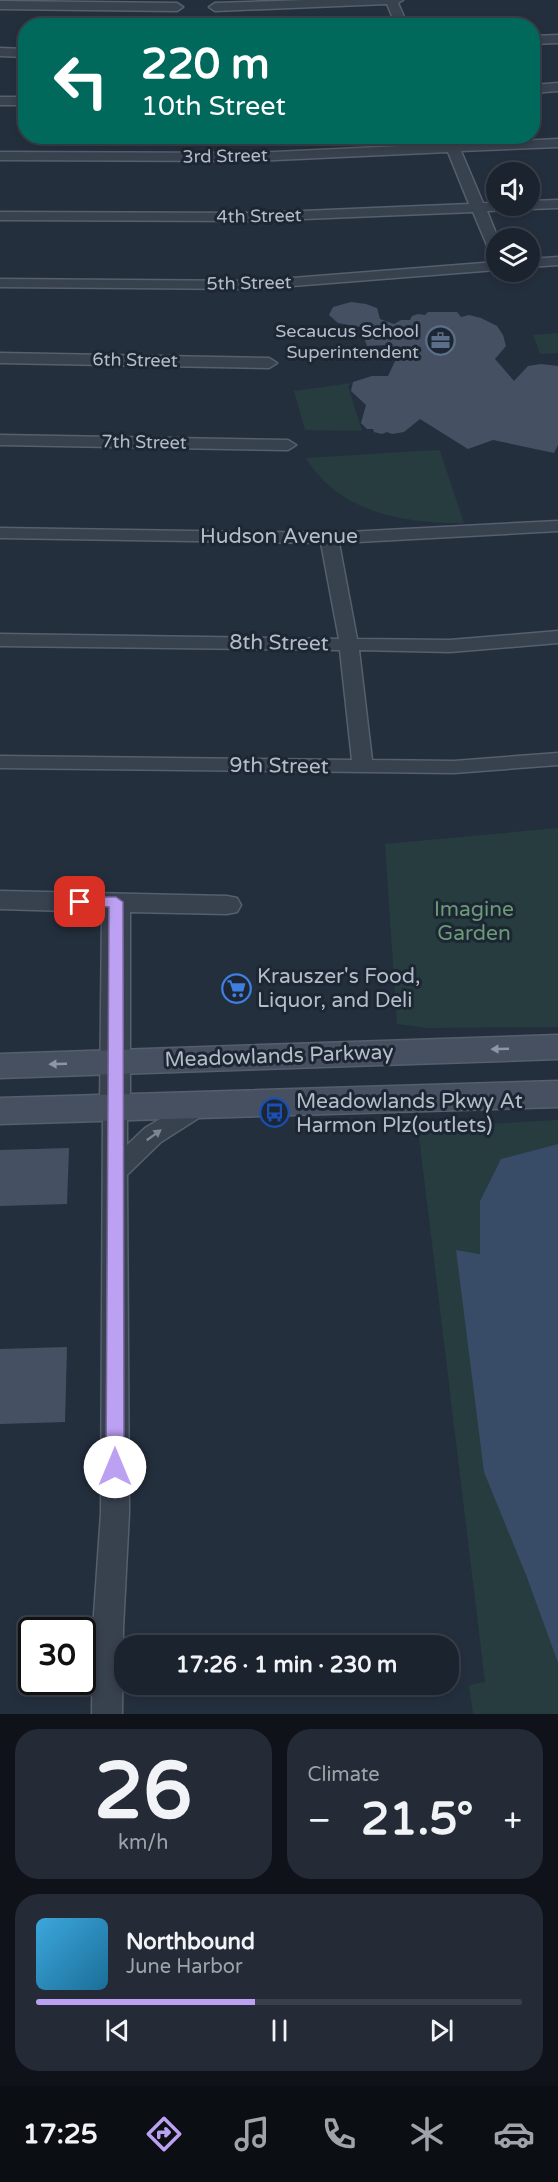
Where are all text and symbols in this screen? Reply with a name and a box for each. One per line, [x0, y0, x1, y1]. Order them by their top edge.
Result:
text: 220 m [141, 39, 270, 90]
icon: left [42, 42, 120, 120]
text: 10th Street [141, 90, 286, 123]
street label: 3rd Street [182, 144, 268, 168]
map controls [486, 162, 540, 282]
button: sound [486, 162, 540, 216]
street label: 4th Street [216, 204, 302, 228]
button: layers [486, 228, 540, 282]
street label: 5th Street [206, 271, 292, 295]
place label: Secaucus School Superintendent [275, 320, 419, 363]
office icon: Secaucus School Superintendent [424, 325, 456, 357]
street label: 6th Street [92, 348, 178, 372]
street label: 7th Street [101, 430, 187, 454]
street label: Hudson Avenue [200, 524, 358, 549]
street label: 8th Street [229, 630, 329, 656]
street label: 9th Street [229, 753, 329, 779]
pin [54, 876, 105, 927]
icon: arrive [63, 885, 96, 918]
park label: Imagine Garden [434, 897, 514, 946]
place label: Krauszer's Food, Liquor, and Deli [257, 964, 420, 1013]
supermarket icon: Krauszer's Food, Liquor, and Deli [220, 972, 252, 1004]
street label: Meadowlands Parkway [164, 1040, 394, 1072]
one-way arrow [490, 1045, 509, 1054]
one-way arrow [48, 1059, 67, 1069]
place label: Meadowlands Pkwy At Harmon Plz(outlets) [296, 1089, 523, 1138]
bus stop icon: Meadowlands Pkwy At Harmon Plz(outlets) [259, 1097, 291, 1129]
one-way arrow [146, 1129, 162, 1141]
position arrow [83, 1435, 147, 1499]
speed limit sign: 30 [18, 1617, 96, 1695]
text: 17:26 · 1 min · 230 m [176, 1652, 397, 1678]
text: 26 [94, 1745, 192, 1839]
text: Climate [308, 1763, 380, 1787]
text: 21.5° [361, 1793, 474, 1847]
text: − [308, 1801, 331, 1840]
text: + [503, 1801, 522, 1840]
text: km/h [118, 1831, 168, 1855]
text: Northbound [126, 1929, 255, 1955]
text: June Harbor [126, 1955, 243, 1979]
icon: previous [101, 2014, 134, 2047]
icon: pause [263, 2014, 296, 2047]
icon: next [425, 2014, 458, 2047]
icon: directions [143, 2113, 185, 2155]
icon: music [231, 2113, 273, 2155]
icon: phone [318, 2113, 360, 2155]
icon: climate [406, 2113, 448, 2155]
icon: car [493, 2113, 535, 2155]
text: 17:25 [23, 2118, 98, 2151]

